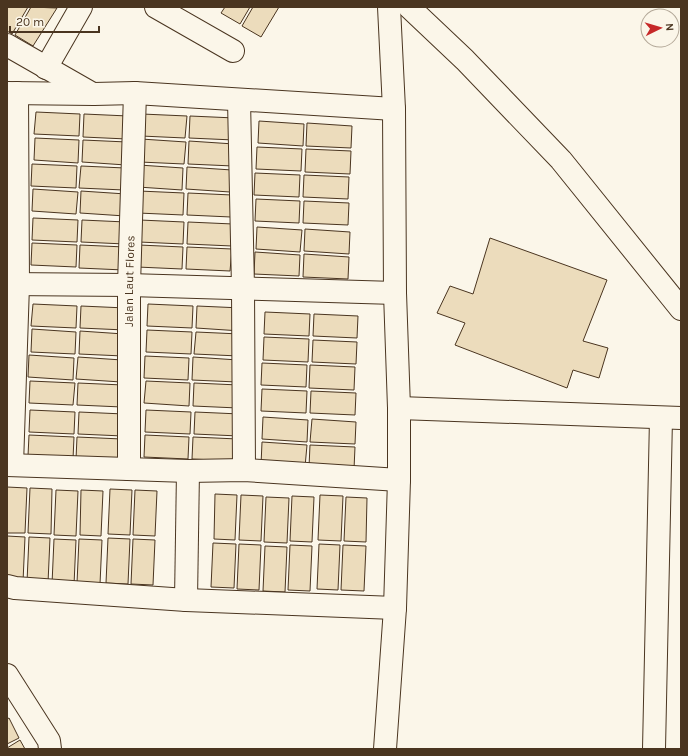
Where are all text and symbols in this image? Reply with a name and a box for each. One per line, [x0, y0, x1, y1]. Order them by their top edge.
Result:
scale bar [10, 8, 99, 34]
north arrow [640, 8, 680, 48]
text: 20 m [16, 15, 44, 29]
text: N [663, 23, 676, 32]
street label: Jalan Laut Flores [122, 235, 138, 327]

